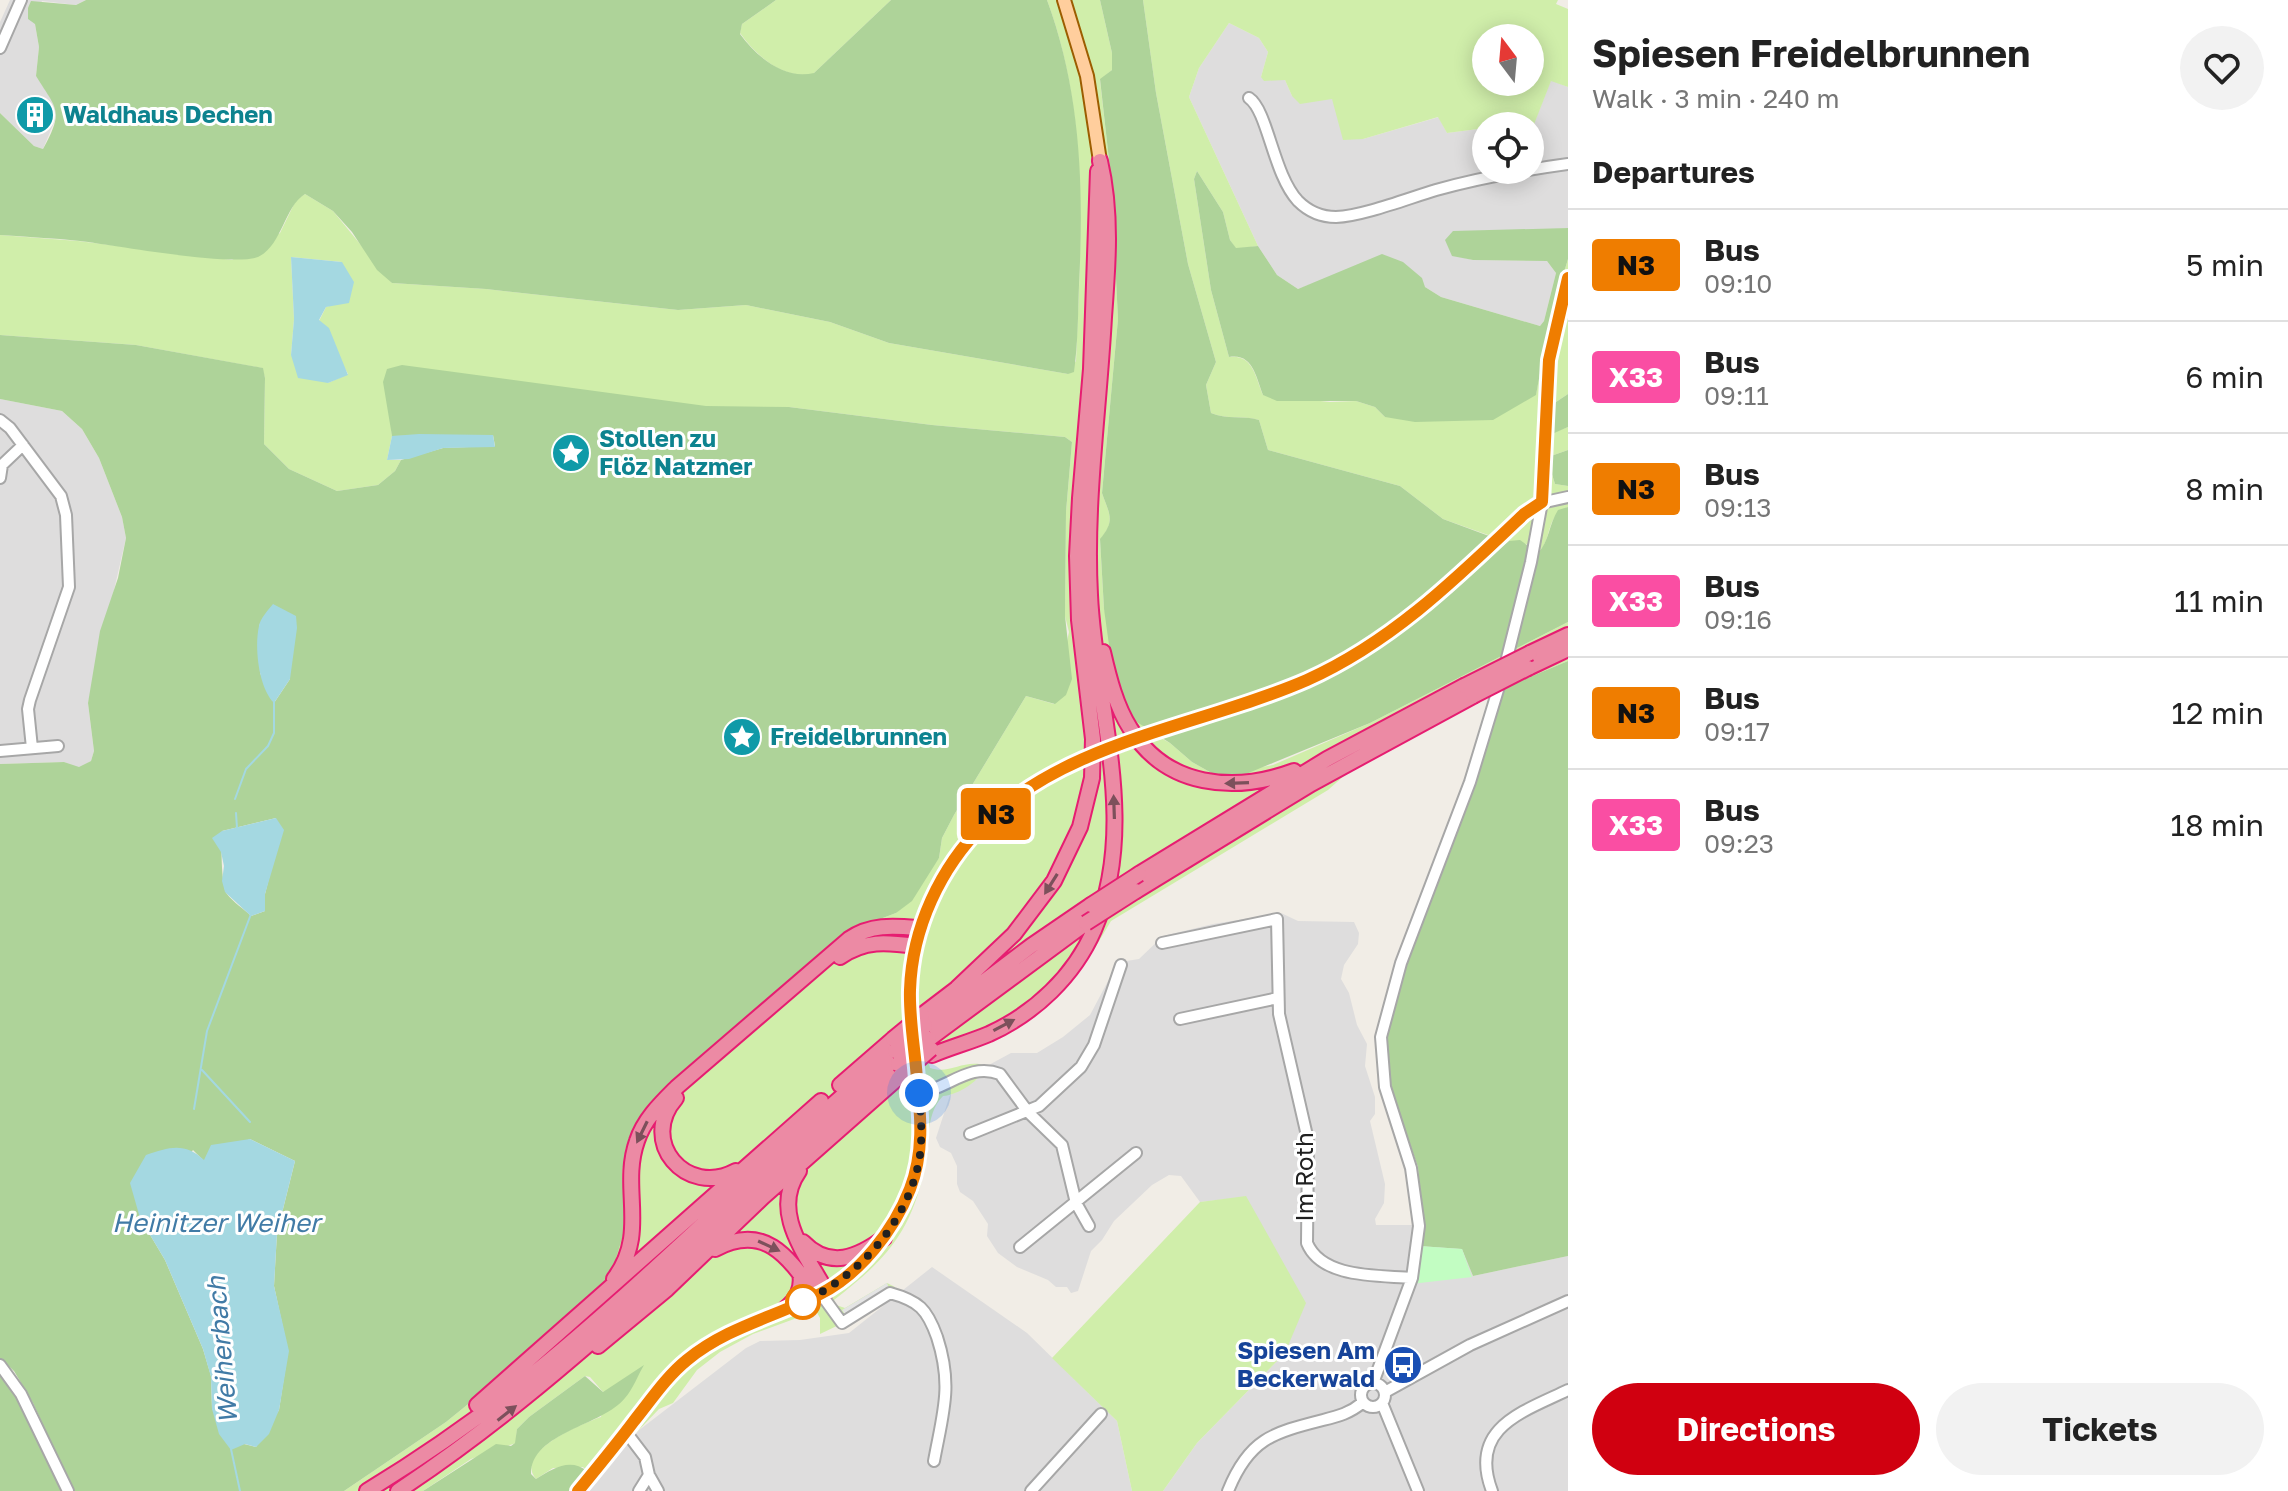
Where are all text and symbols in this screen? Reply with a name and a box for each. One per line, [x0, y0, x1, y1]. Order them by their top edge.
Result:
north arrow [1472, 24, 1544, 96]
map controls [1472, 24, 1544, 184]
button: heart [2180, 26, 2264, 110]
text: Spiesen Freidelbrunnen [1592, 30, 2030, 75]
text: Walk · 3 min · 240 m [1592, 83, 1839, 114]
building icon: Waldhaus Dechen [14, 94, 56, 136]
place label: Waldhaus Dechen [63, 99, 273, 128]
button: locate [1472, 112, 1544, 184]
text: Departures [1592, 154, 1755, 190]
text: Bus [1704, 232, 1760, 268]
text: 5 min [2186, 247, 2264, 283]
text: N3 [1617, 248, 1655, 281]
text: 09:10 [1704, 268, 1772, 299]
text: Bus [1704, 344, 1760, 380]
text: 6 min [2185, 359, 2264, 395]
text: X33 [1609, 360, 1663, 393]
text: 09:11 [1704, 380, 1769, 411]
place label: Stollen zu Flöz Natzmer [599, 423, 753, 480]
place icon: Stollen zu Flöz Natzmer [550, 432, 592, 474]
text: Bus [1704, 456, 1760, 492]
text: 8 min [2185, 471, 2264, 507]
text: N3 [1617, 472, 1655, 505]
text: 09:13 [1704, 492, 1771, 523]
text: Bus [1704, 568, 1760, 604]
text: 11 min [2174, 583, 2264, 619]
text: X33 [1609, 584, 1663, 617]
text: 09:16 [1704, 604, 1772, 635]
text: Bus [1704, 680, 1760, 716]
text: 12 min [2172, 695, 2264, 731]
text: N3 [1617, 696, 1655, 729]
place icon: Freidelbrunnen [721, 716, 763, 758]
text: 09:17 [1704, 716, 1770, 747]
place label: Freidelbrunnen [770, 721, 947, 750]
one-way arrow [1224, 777, 1249, 790]
line badge: N3 [960, 788, 1032, 840]
text: Bus [1704, 792, 1760, 828]
one-way arrow [1107, 794, 1120, 819]
text: N3 [977, 797, 1015, 830]
text: 18 min [2171, 807, 2264, 843]
text: X33 [1609, 808, 1663, 841]
text: 09:23 [1704, 828, 1774, 859]
one-way arrow [1045, 873, 1059, 895]
one-way arrow [993, 1019, 1015, 1033]
your location [899, 1073, 939, 1113]
one-way arrow [635, 1121, 649, 1144]
street label: Im Roth [1289, 1132, 1318, 1222]
water label: Heinitzer Weiher [112, 1207, 324, 1238]
one-way arrow [758, 1239, 781, 1253]
water label: Weiherbach [200, 1274, 243, 1425]
unlabelled marker [786, 1285, 820, 1319]
place label: Spiesen Am Beckerwald [1237, 1335, 1375, 1392]
bus stop icon: Spiesen Am Beckerwald [1382, 1344, 1424, 1386]
button: Directions [1592, 1383, 1920, 1475]
button: Tickets [1936, 1383, 2264, 1475]
one-way arrow [497, 1405, 517, 1421]

